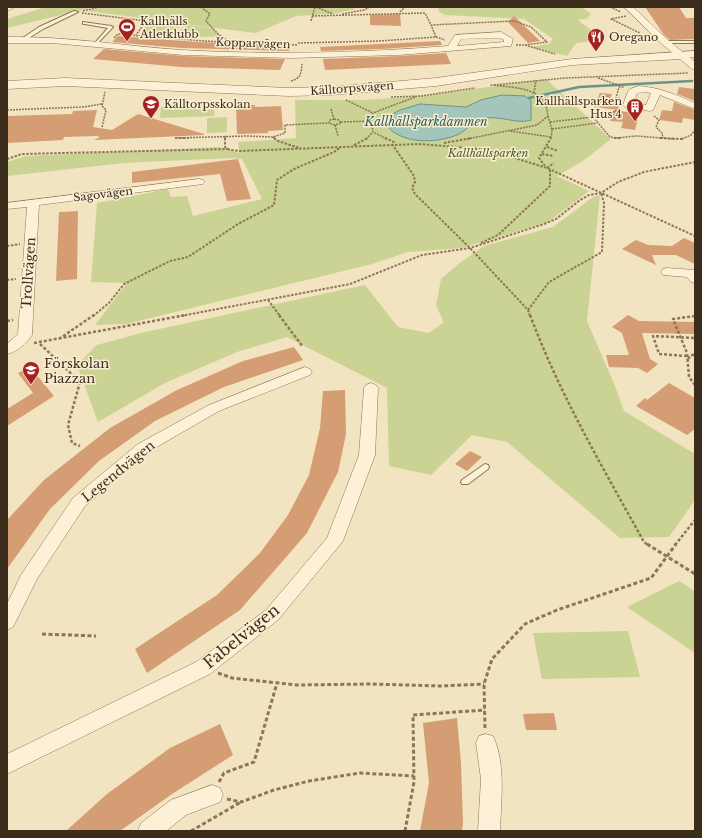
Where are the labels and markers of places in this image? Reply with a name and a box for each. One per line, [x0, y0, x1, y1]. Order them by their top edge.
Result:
place label: Kallhälls Atletklubb [139, 14, 199, 41]
sports icon: Kallhälls Atletklubb [117, 17, 137, 42]
restaurant icon: Oregano [586, 27, 606, 52]
place label: Oregano [609, 30, 658, 44]
school or university icon: Källtorpsskolan [141, 94, 161, 119]
place label: Kallhällsparken Hus 4 [535, 94, 622, 121]
place label: Källtorpsskolan [164, 97, 251, 111]
building icon: Kallhällsparken Hus 4 [625, 97, 645, 122]
place label: Förskolan Piazzan [44, 355, 109, 387]
school or university icon: Förskolan Piazzan [21, 360, 41, 385]

